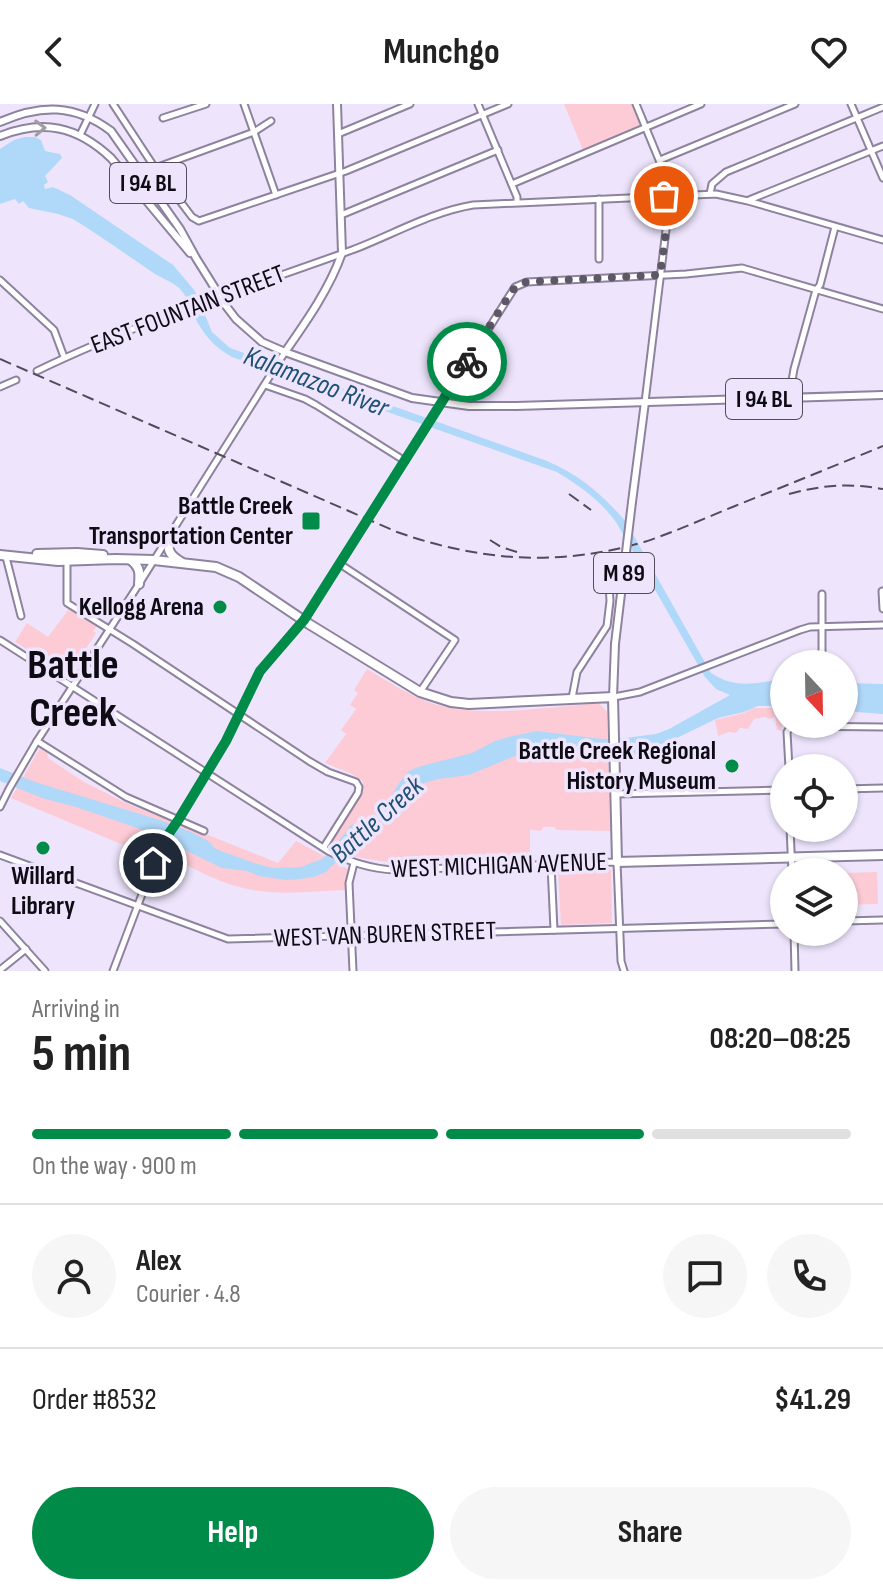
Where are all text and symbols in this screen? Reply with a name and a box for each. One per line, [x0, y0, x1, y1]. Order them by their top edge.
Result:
icon: back [32, 30, 76, 74]
icon: heart [807, 30, 851, 74]
text: Munchgo [383, 31, 500, 74]
one-way arrow [34, 119, 47, 136]
pin [630, 162, 698, 230]
road number: I 94 BL [110, 163, 186, 203]
icon: bag [642, 174, 686, 218]
street label: EAST FOUNTAIN STREET [87, 259, 289, 361]
courier [427, 322, 507, 402]
water label: Kalamazoo River [239, 339, 394, 425]
icon: bike [445, 340, 489, 384]
road number: I 94 BL [726, 379, 802, 419]
place label: Battle Creek Transportation Center [89, 491, 293, 552]
marker: Battle Creek Transportation Center [300, 510, 322, 532]
road number: M 89 [594, 553, 654, 593]
place label: Kellogg Arena [79, 592, 204, 623]
marker: Kellogg Arena [211, 598, 229, 616]
district label: Battle Creek [27, 640, 119, 739]
north arrow [770, 650, 858, 738]
map controls [770, 650, 858, 946]
place label: Battle Creek Regional History Museum [518, 736, 716, 797]
button: locate [770, 754, 858, 842]
marker: Battle Creek Regional History Museum [723, 757, 741, 775]
water label: Battle Creek [324, 769, 431, 870]
pin [119, 829, 187, 897]
marker: Willard Library [34, 839, 52, 857]
icon: home [131, 841, 175, 885]
street label: WEST MICHIGAN AVENUE [390, 847, 608, 885]
button: layers [770, 858, 858, 946]
place label: Willard Library [11, 861, 75, 922]
street label: WEST VAN BUREN STREET [273, 916, 497, 954]
text: Arriving in [32, 994, 120, 1025]
text: 08:20–08:25 [710, 1021, 851, 1057]
text: 5 min [32, 1023, 131, 1086]
text: On the way · 900 m [32, 1151, 197, 1182]
button: person [32, 1234, 116, 1318]
button: chat [663, 1234, 747, 1318]
button: phone [767, 1234, 851, 1318]
text: Alex [136, 1243, 182, 1279]
text: Courier · 4.8 [136, 1279, 241, 1310]
text: Order #8532 [32, 1382, 157, 1418]
text: $41.29 [774, 1382, 851, 1418]
button: Help [32, 1487, 434, 1579]
button: Share [450, 1487, 851, 1579]

